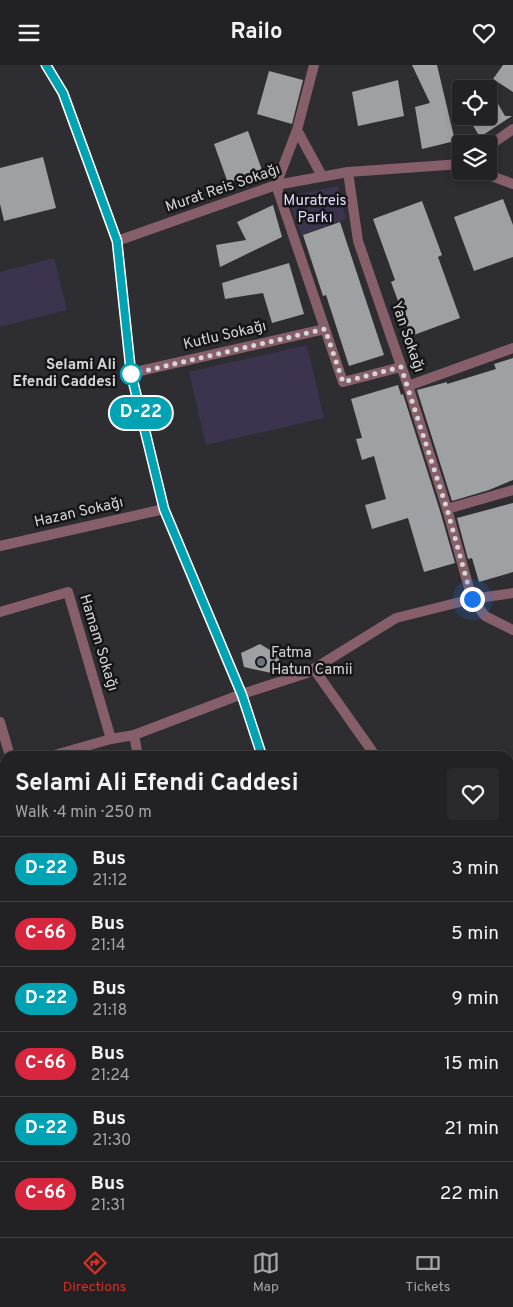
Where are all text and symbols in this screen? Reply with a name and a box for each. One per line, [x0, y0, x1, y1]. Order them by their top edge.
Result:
icon: menu [15, 19, 43, 47]
text: Railo [231, 19, 282, 46]
icon: heart [470, 19, 498, 47]
map controls [452, 80, 497, 180]
button: locate [452, 80, 497, 125]
button: layers [452, 135, 497, 180]
street label: Murat Reis Sokağı [163, 160, 283, 218]
park label: Muratreis Parkı [283, 192, 347, 228]
street label: Yan Sokağı [386, 299, 428, 375]
street label: Kutlu Sokağı [182, 317, 268, 355]
place label: Selami Ali Efendi Caddesi [13, 356, 116, 392]
marker: Selami Ali Efendi Caddesi [120, 363, 142, 385]
line badge: D-22 [106, 397, 176, 429]
text: D-22 [120, 401, 162, 424]
street label: Hazan Sokağı [33, 494, 125, 532]
your location [460, 587, 485, 612]
street label: Hamam Sokağı [74, 592, 122, 694]
place label: Fatma Hatun Camii [271, 644, 353, 680]
marker: Fatma Hatun Camii [255, 656, 267, 668]
button: heart [447, 768, 499, 820]
text: Selami Ali Efendi Caddesi [15, 769, 298, 799]
text: Walk · 4 min · 250 m [15, 803, 152, 823]
text: Bus [92, 847, 126, 871]
text: D-22 [25, 857, 67, 880]
text: 3 min [451, 857, 499, 881]
text: 21:12 [92, 871, 127, 891]
text: Bus [91, 912, 125, 936]
text: C-66 [25, 922, 66, 945]
text: 5 min [451, 922, 499, 946]
text: 21:14 [91, 936, 126, 956]
text: Bus [92, 977, 126, 1001]
text: D-22 [25, 987, 67, 1010]
text: 9 min [452, 987, 499, 1011]
text: 21:18 [92, 1001, 127, 1021]
text: Bus [91, 1042, 125, 1066]
text: C-66 [25, 1052, 66, 1075]
text: 15 min [444, 1052, 499, 1076]
text: 21:24 [91, 1066, 130, 1086]
text: Bus [92, 1107, 126, 1131]
text: D-22 [25, 1117, 67, 1140]
text: 21 min [444, 1117, 499, 1141]
text: 21:30 [92, 1131, 131, 1151]
text: Bus [91, 1172, 125, 1196]
text: C-66 [25, 1182, 66, 1205]
text: 22 min [440, 1182, 499, 1206]
text: 21:31 [91, 1196, 126, 1216]
tab: Directions [63, 1249, 126, 1296]
tab: Map [252, 1249, 280, 1296]
tab: Tickets [405, 1249, 450, 1296]

